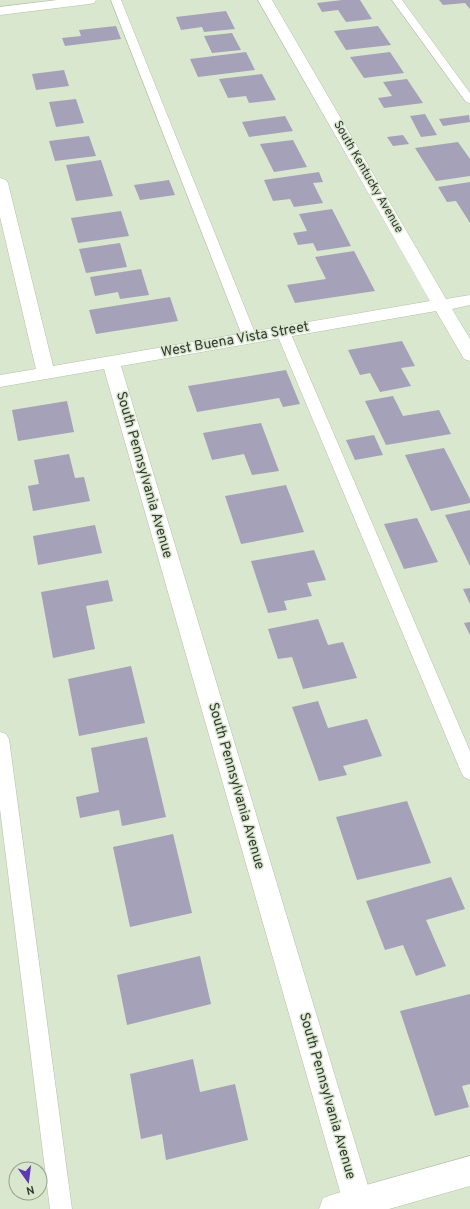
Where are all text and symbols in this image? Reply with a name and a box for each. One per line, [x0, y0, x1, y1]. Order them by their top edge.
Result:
street label: South Kentucky Avenue [329, 118, 407, 236]
street label: West Buena Vista Street [160, 319, 310, 361]
street label: South Pennsylvania Avenue [112, 390, 176, 560]
street label: South Pennsylvania Avenue [204, 701, 268, 871]
street label: South Pennsylvania Avenue [295, 1011, 359, 1181]
north arrow [8, 1161, 48, 1201]
text: N [25, 1182, 36, 1197]

